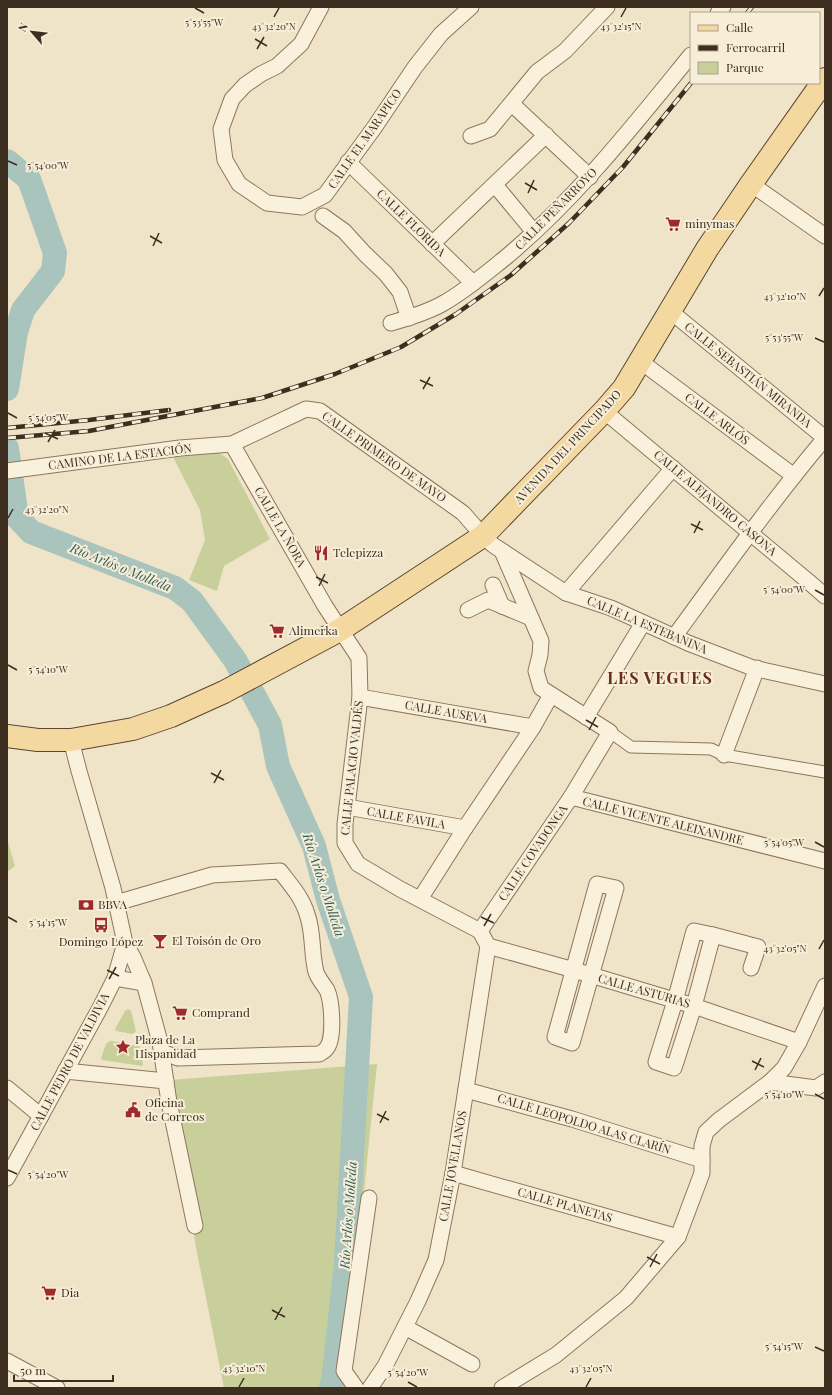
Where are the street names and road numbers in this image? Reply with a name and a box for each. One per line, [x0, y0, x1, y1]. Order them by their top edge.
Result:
street label: CALLE EL MARAPICO [324, 85, 405, 191]
street label: CALLE PEÑARROYO [511, 164, 600, 253]
street label: CALLE FLORIDA [374, 185, 450, 260]
street label: CALLE SEBASTIÁN MIRANDA [682, 318, 816, 431]
street label: AVENIDA DEL PRINCIPADO [509, 386, 624, 507]
street label: CALLE ARLÓS [682, 389, 753, 448]
street label: CALLE PRIMERO DE MAYO [319, 407, 450, 505]
street label: CAMINO DE LA ESTACIÓN [47, 439, 193, 473]
street label: CALLE ALEJANDRO CASONA [651, 446, 781, 559]
street label: CALLE LA ÑORA [251, 483, 311, 570]
street label: CALLE LA ESTEBANINA [585, 591, 710, 657]
street label: CALLE AUSEVA [404, 696, 489, 726]
street label: CALLE PALACIO VALDÉS [336, 700, 366, 836]
street label: CALLE VICENTE ALEIXANDRE [581, 792, 745, 848]
street label: CALLE COVADONGA [494, 801, 571, 904]
street label: CALLE FAVILA [366, 802, 447, 832]
street label: CALLE ASTURIAS [596, 969, 692, 1011]
street label: CALLE PEDRO DE VALDIVIA [26, 989, 113, 1133]
street label: CALLE LEOPOLDO ALAS CLARÍN [496, 1089, 673, 1157]
street label: CALLE JOVELLANOS [434, 1109, 470, 1223]
street label: CALLE PLANETAS [516, 1183, 615, 1225]

